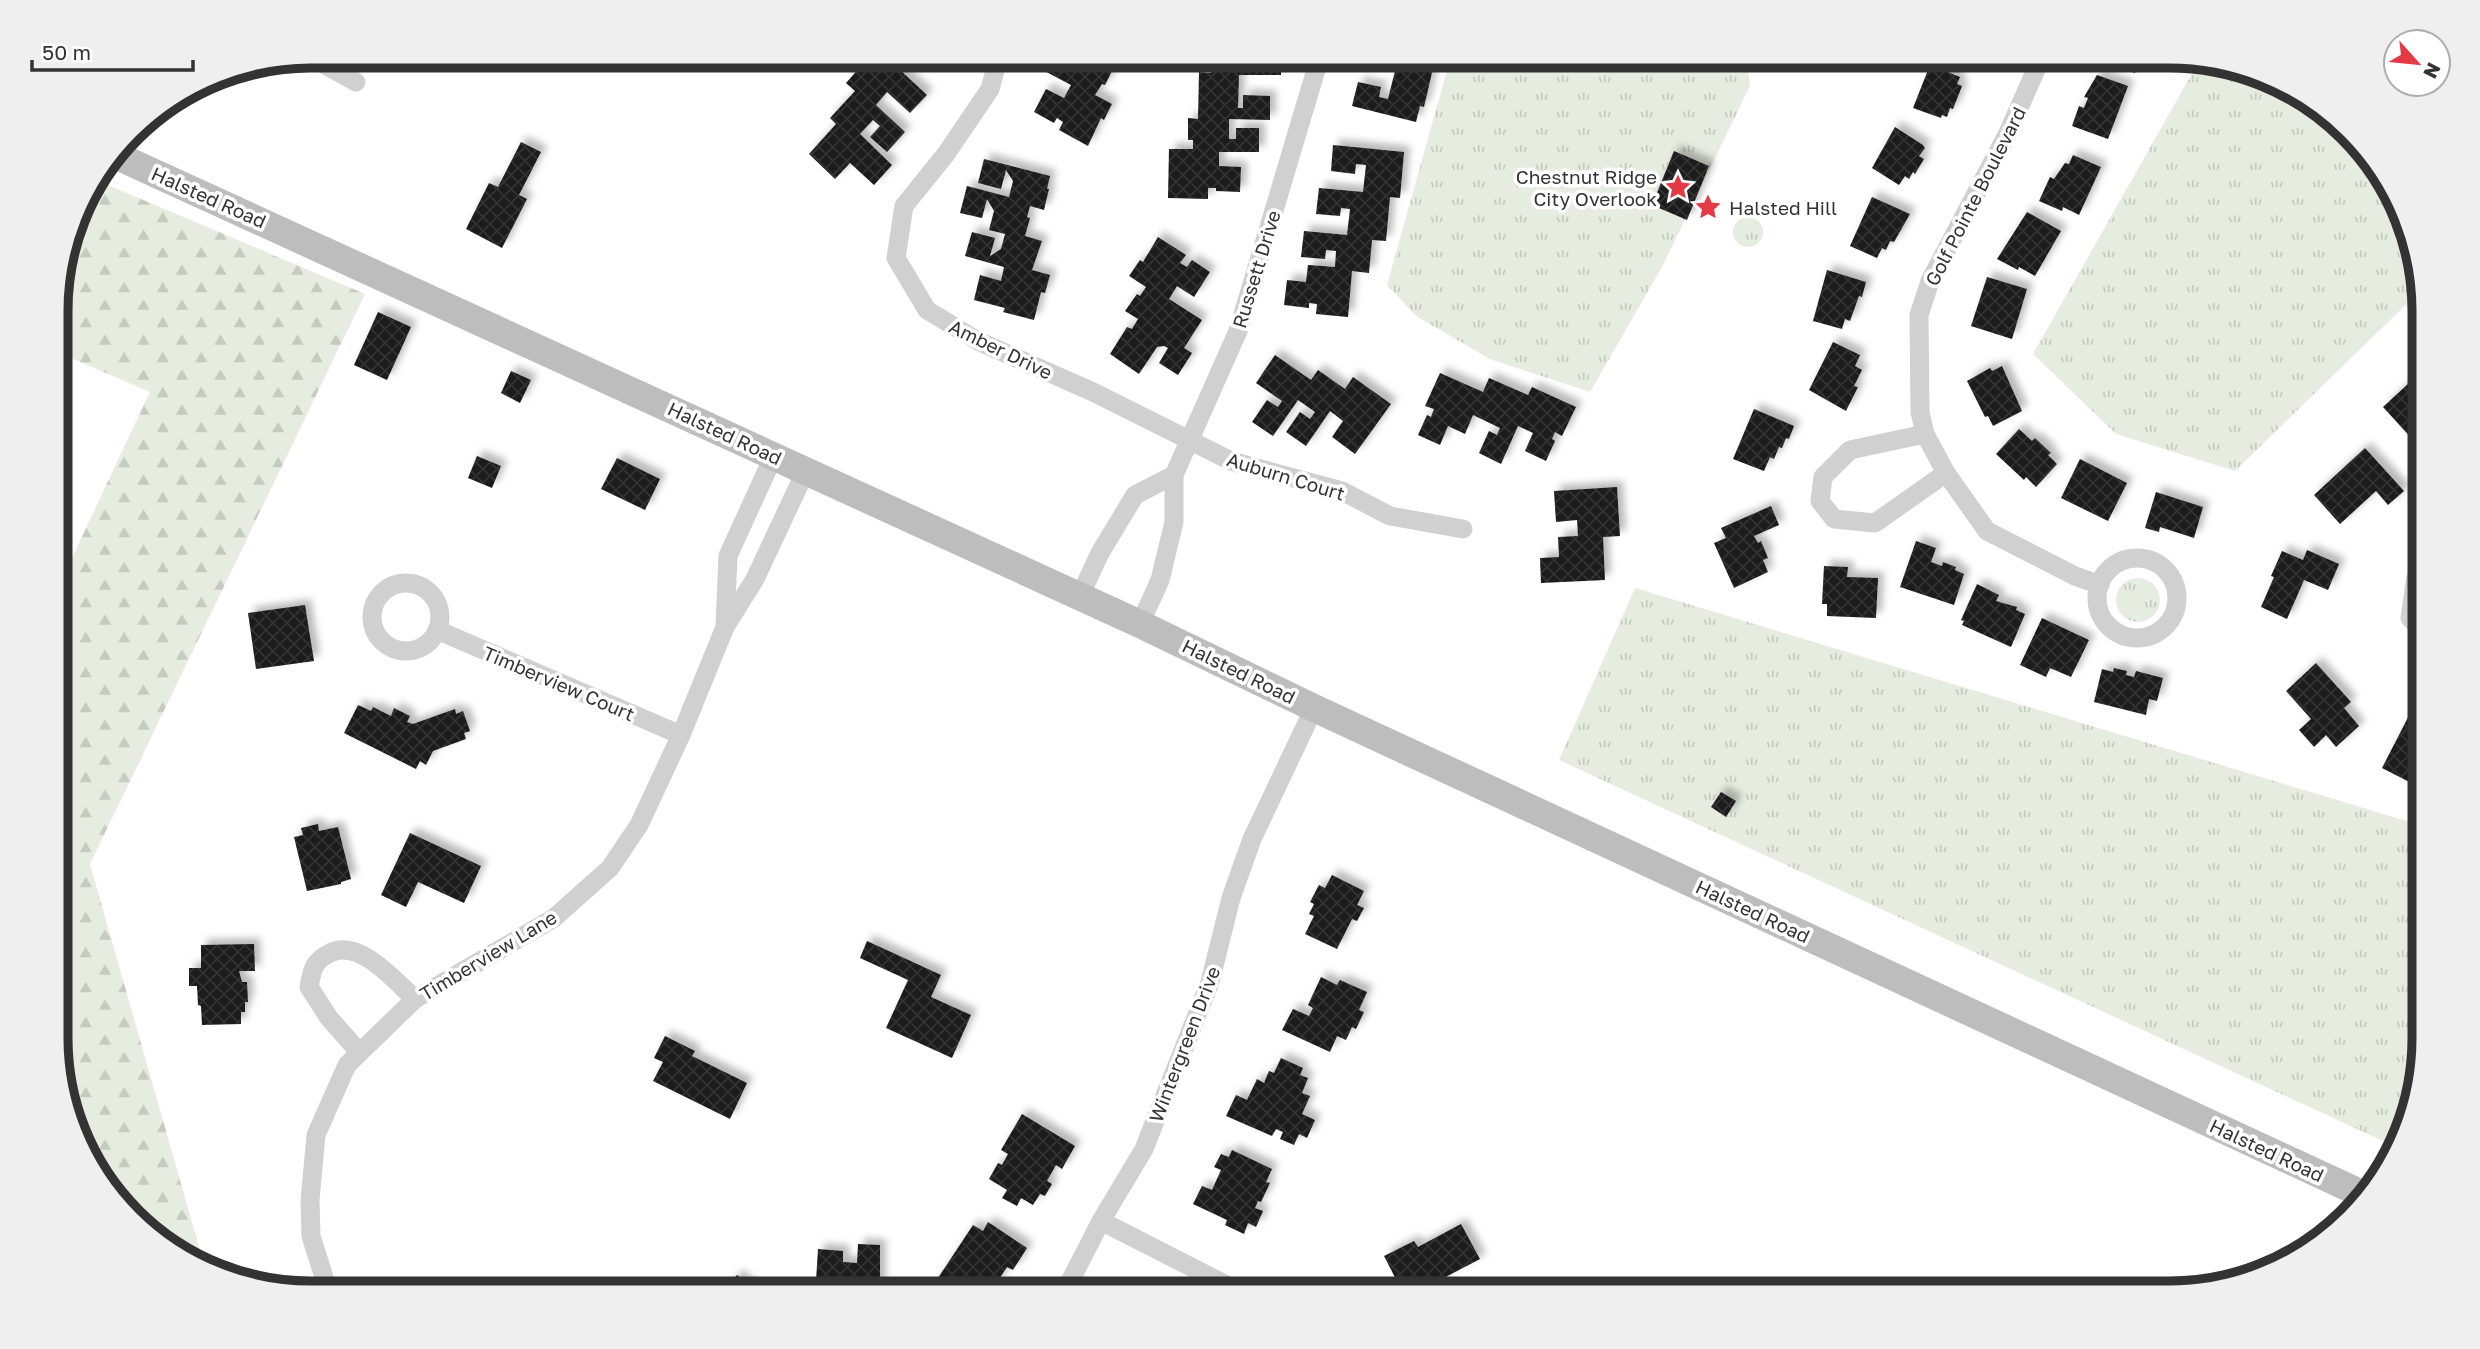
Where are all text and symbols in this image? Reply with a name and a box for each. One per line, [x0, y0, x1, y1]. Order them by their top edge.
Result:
scale bar [32, 28, 192, 72]
north arrow [2382, 28, 2452, 98]
text: 50 m [42, 39, 91, 65]
text: N [2419, 59, 2446, 83]
street label: Golf Pointe Boulevard [1920, 103, 2030, 289]
street label: Halsted Road [148, 161, 270, 233]
place label: Chestnut Ridge City Overlook [1516, 165, 1657, 210]
place icon: Chestnut Ridge City Overlook [1663, 172, 1693, 202]
place icon: Halsted Hill [1693, 192, 1723, 222]
place label: Halsted Hill [1729, 196, 1837, 219]
street label: Russett Drive [1227, 207, 1285, 331]
street label: Amber Drive [946, 314, 1056, 384]
street label: Halsted Road [664, 397, 786, 469]
street label: Auburn Court [1224, 447, 1348, 505]
street label: Halsted Road [1179, 634, 1299, 708]
street label: Timberview Court [480, 641, 638, 725]
street label: Halsted Road [1692, 875, 1814, 947]
street label: Timberview Lane [415, 905, 561, 1005]
street label: Wintergreen Drive [1144, 963, 1224, 1125]
street label: Halsted Road [2206, 1114, 2328, 1186]

